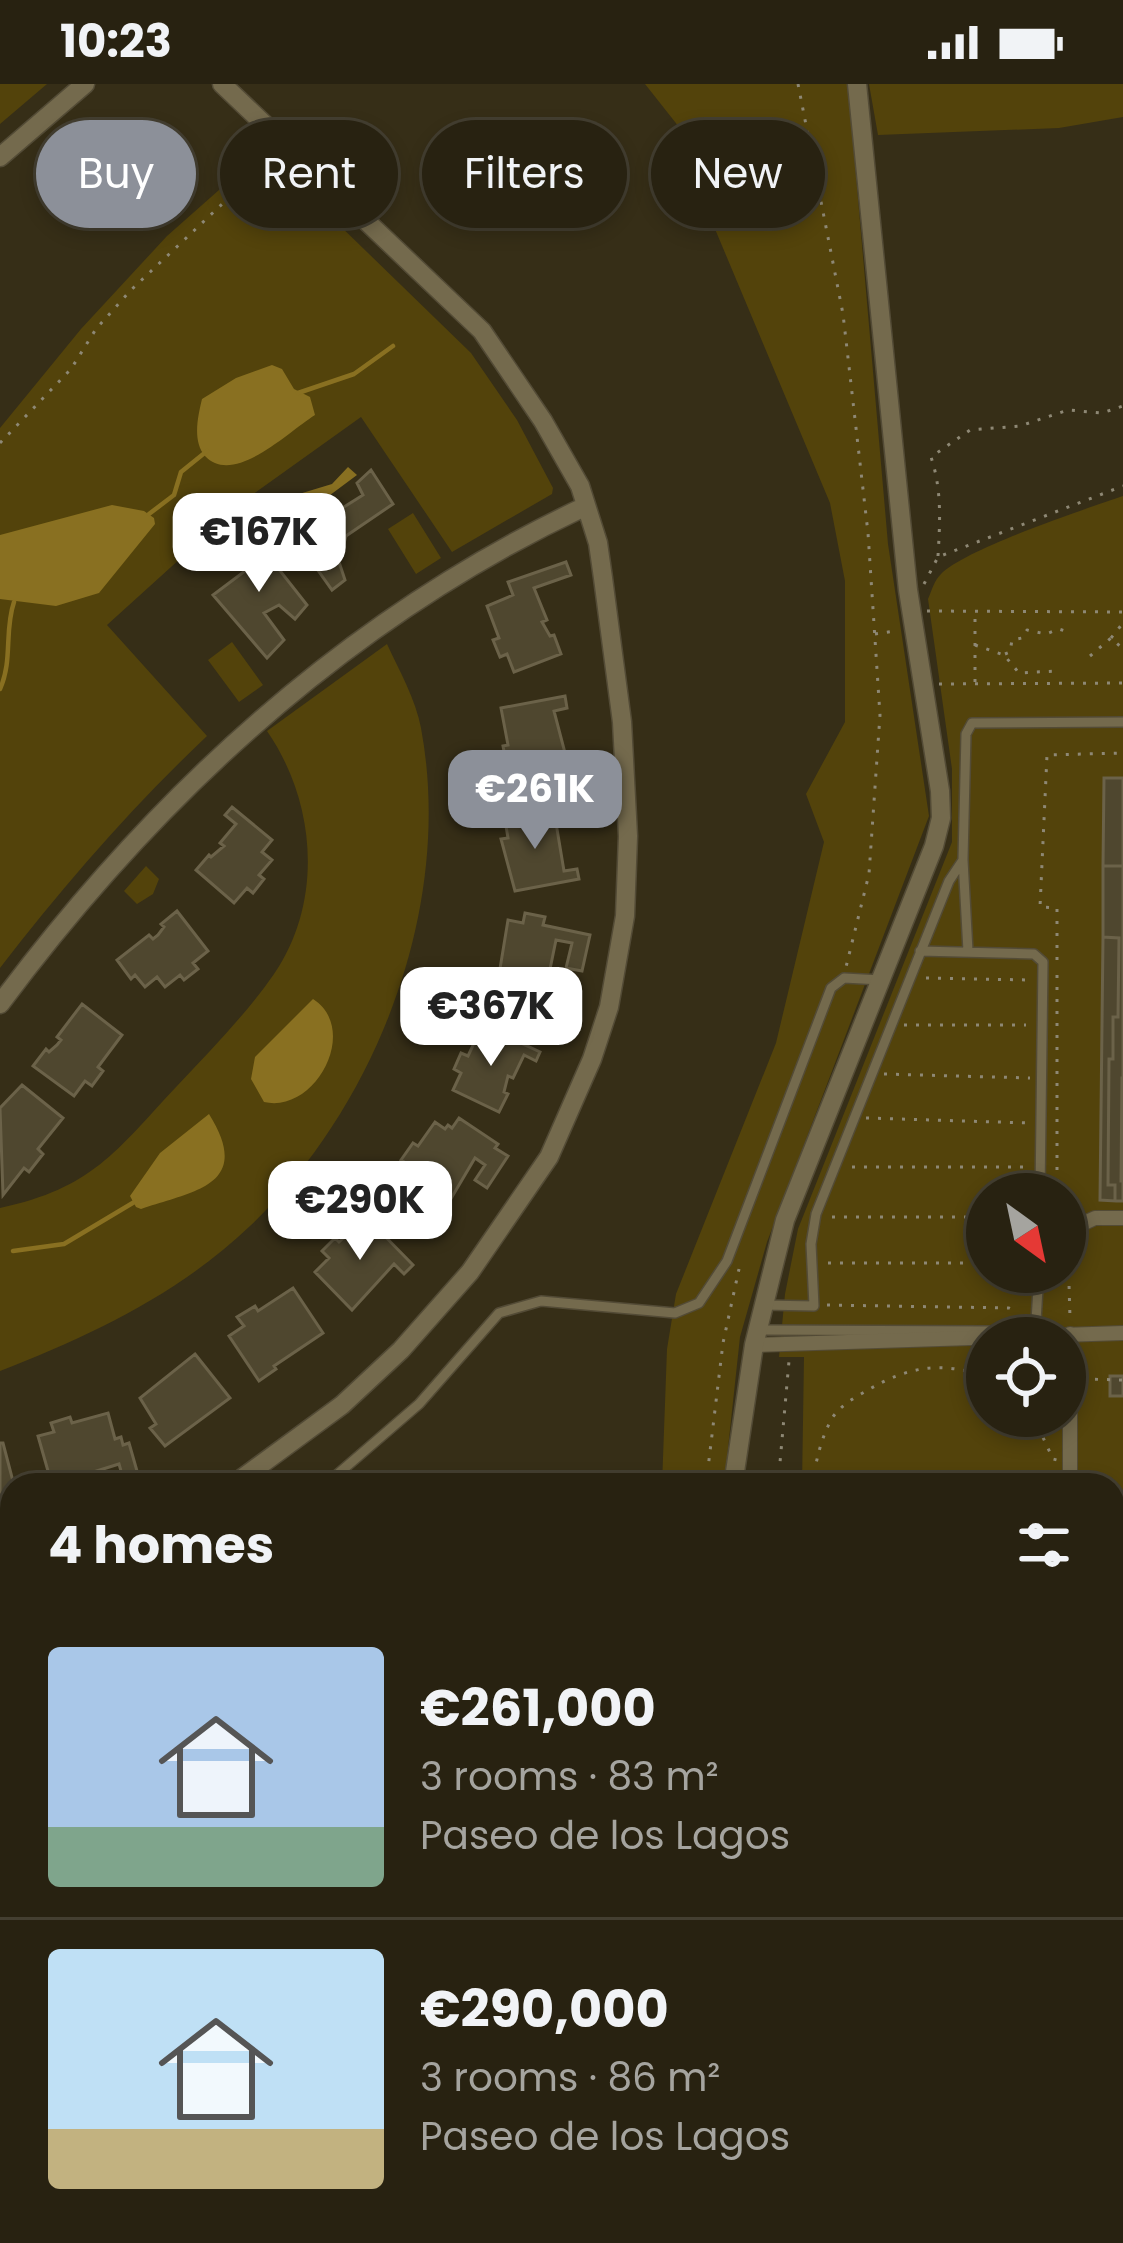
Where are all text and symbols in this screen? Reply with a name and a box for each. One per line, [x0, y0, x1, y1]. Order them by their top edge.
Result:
text: 10:23 [60, 10, 172, 73]
chip: Buy [36, 120, 196, 228]
chip: Rent [220, 120, 398, 228]
chip: Filters [422, 120, 627, 228]
chip: New [651, 120, 825, 228]
pin: €167K [175, 493, 343, 595]
text: €167K [200, 504, 318, 559]
pin: €261K [451, 750, 619, 852]
text: €261K [475, 761, 595, 816]
pin: €367K [407, 967, 575, 1069]
text: €367K [427, 978, 555, 1033]
pin: €290K [276, 1161, 444, 1263]
text: €290K [295, 1172, 425, 1227]
north arrow [966, 1173, 1086, 1293]
map controls [966, 1173, 1086, 1437]
button: locate [966, 1317, 1086, 1437]
text: 4 homes [48, 1509, 274, 1581]
icon: filters [1011, 1512, 1077, 1578]
text: €261,000 [420, 1672, 656, 1744]
icon: home [144, 1695, 288, 1839]
text: 3 rooms · 83 m² [420, 1749, 719, 1804]
text: Paseo de los Lagos [420, 1808, 790, 1863]
text: €290,000 [420, 1973, 669, 2045]
icon: home [144, 1997, 288, 2141]
text: 3 rooms · 86 m² [420, 2050, 720, 2105]
text: Paseo de los Lagos [420, 2109, 790, 2164]

